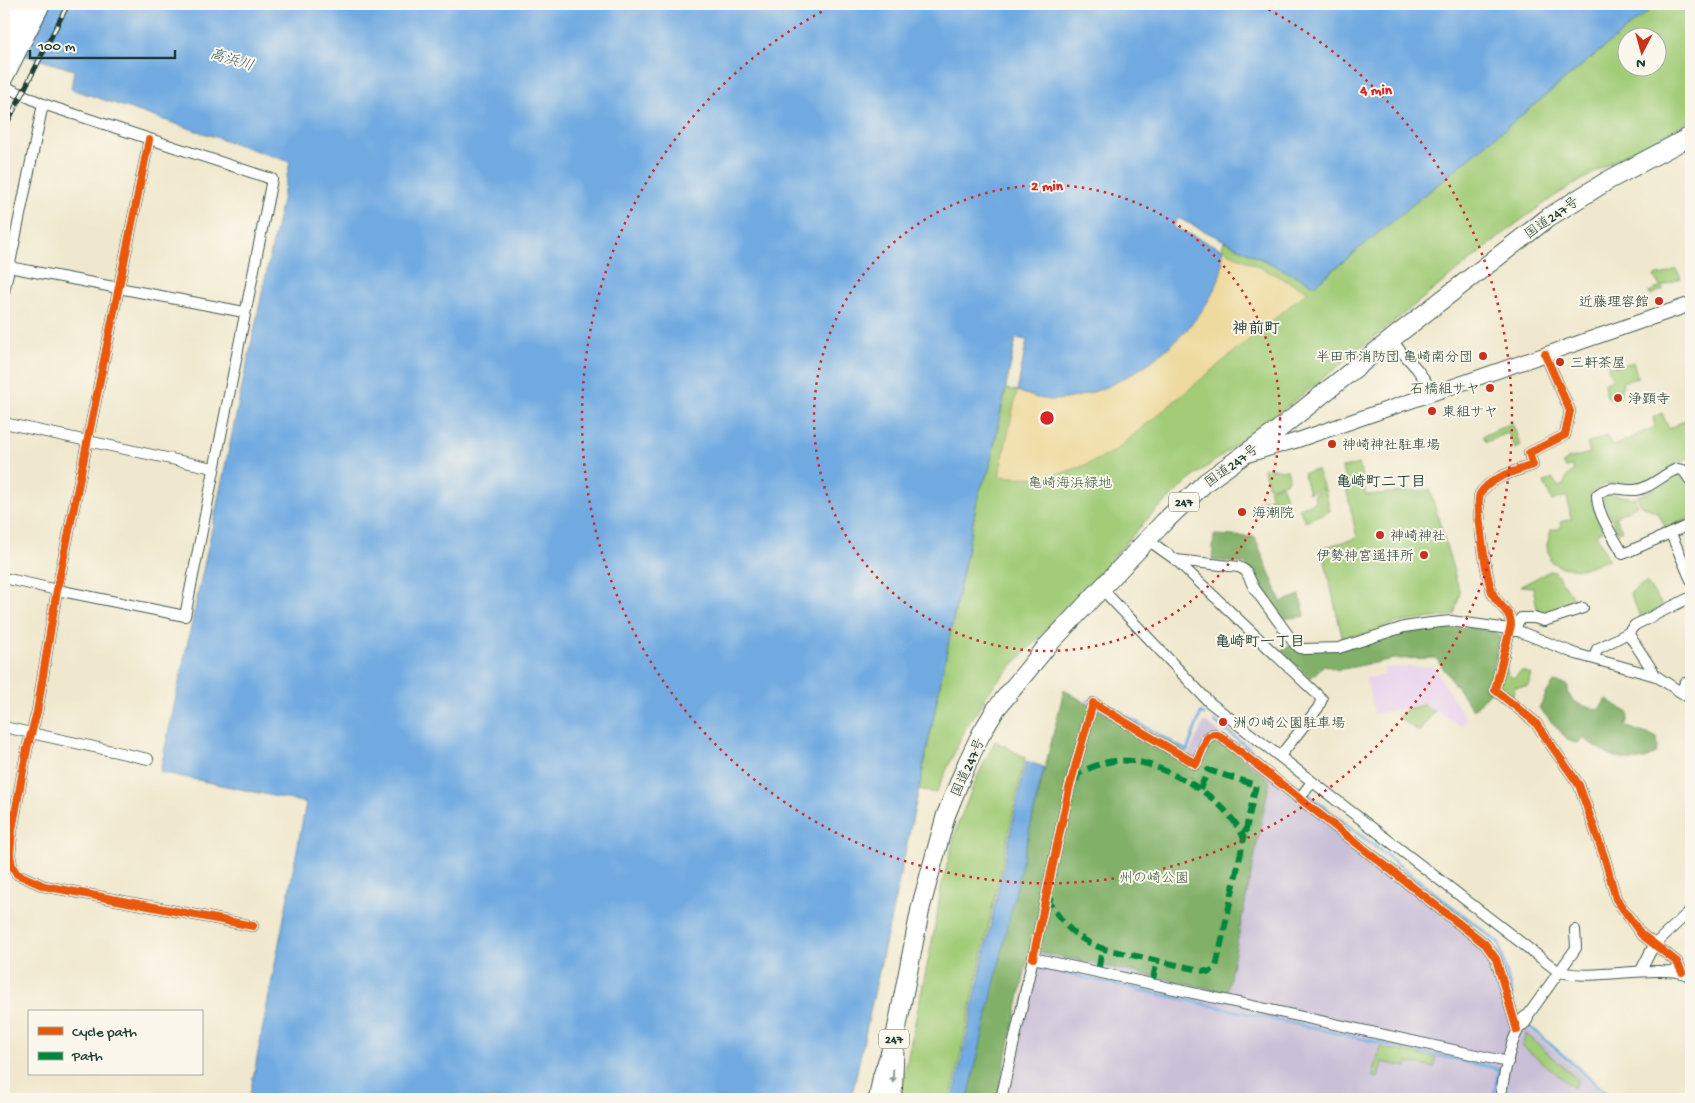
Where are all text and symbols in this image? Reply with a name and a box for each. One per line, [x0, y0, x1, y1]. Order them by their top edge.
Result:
scale bar [30, 28, 175, 60]
north arrow [1618, 28, 1668, 78]
text: 100 m [37, 38, 76, 56]
water label: 高浜川 [207, 45, 256, 76]
text: N [1635, 54, 1646, 71]
text: 4 min [1359, 82, 1393, 100]
text: 2 min [1031, 178, 1064, 196]
street label: 国道247号 [1522, 194, 1583, 244]
place label: 近藤理容館 [1579, 295, 1649, 312]
marker: 近藤理容館 [1653, 295, 1665, 307]
district label: 神前町 [1232, 319, 1280, 340]
place label: 半田市消防団 亀崎南分団 [1316, 350, 1473, 367]
marker: 半田市消防団 亀崎南分団 [1477, 350, 1489, 362]
marker: 三軒茶屋 [1554, 356, 1566, 368]
place label: 三軒茶屋 [1570, 356, 1626, 373]
place label: 石橋組サヤ [1410, 382, 1480, 399]
marker: 石橋組サヤ [1484, 382, 1496, 394]
marker: 浄顕寺 [1612, 392, 1624, 404]
place label: 浄顕寺 [1628, 392, 1670, 409]
marker: 東組サヤ [1426, 405, 1438, 417]
place label: 東組サヤ [1442, 405, 1498, 422]
centre of rings [1038, 409, 1056, 427]
marker: 神崎神社駐車場 [1326, 438, 1338, 450]
place label: 神崎神社駐車場 [1342, 438, 1440, 455]
street label: 国道247号 [1202, 442, 1263, 492]
district label: 亀崎町二丁目 [1336, 473, 1426, 492]
park label: 亀崎海浜緑地 [1028, 476, 1112, 493]
road number: 247 [1169, 492, 1199, 512]
marker: 海潮院 [1236, 506, 1248, 518]
place label: 海潮院 [1252, 506, 1294, 523]
marker: 神崎神社 [1374, 529, 1386, 541]
place label: 神崎神社 [1390, 529, 1446, 546]
place label: 伊勢神宮遥拝所 [1316, 549, 1414, 566]
marker: 伊勢神宮遥拝所 [1418, 549, 1430, 561]
district label: 亀崎町一丁目 [1215, 633, 1305, 652]
marker: 洲の崎公園駐車場 [1217, 716, 1229, 728]
place label: 洲の崎公園駐車場 [1233, 716, 1345, 733]
street label: 国道247号 [949, 736, 990, 800]
park label: 州の崎公園 [1119, 871, 1189, 888]
legend [28, 1010, 202, 1076]
text: Cycle path [72, 1024, 137, 1042]
road number: 247 [879, 1030, 909, 1048]
text: Path [71, 1048, 103, 1066]
one-way arrow [889, 1069, 897, 1085]

